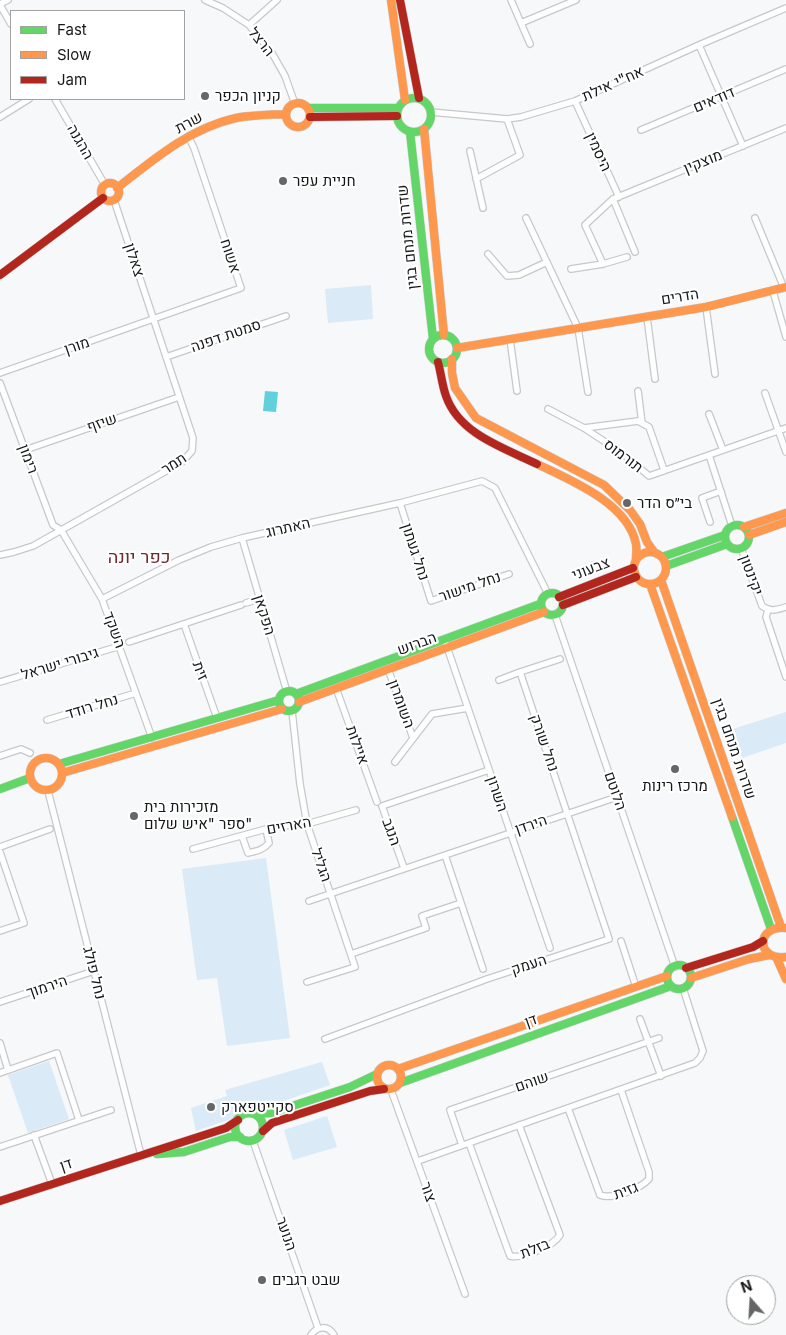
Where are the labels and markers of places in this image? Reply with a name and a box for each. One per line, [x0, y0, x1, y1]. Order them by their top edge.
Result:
place label: קניון הכפר [215, 87, 281, 105]
marker: קניון הכפר [199, 90, 211, 102]
place label: חניית עפר [293, 172, 356, 190]
marker: חניית עפר [277, 175, 289, 187]
place label: בי״ס הדר [637, 494, 692, 512]
marker: בי״ס הדר [621, 497, 633, 509]
marker: מרכז רינות [669, 763, 681, 775]
place label: מרכז רינות [642, 777, 708, 795]
place label: מזכירות בית ספר "איש שלום" [144, 798, 252, 833]
marker: מזכירות בית ספר "איש שלום" [128, 810, 140, 822]
place label: סקייטפארק [221, 1098, 294, 1116]
marker: סקייטפארק [205, 1101, 217, 1113]
place label: שבט רגבים [272, 1271, 340, 1289]
marker: שבט רגבים [256, 1274, 268, 1286]

